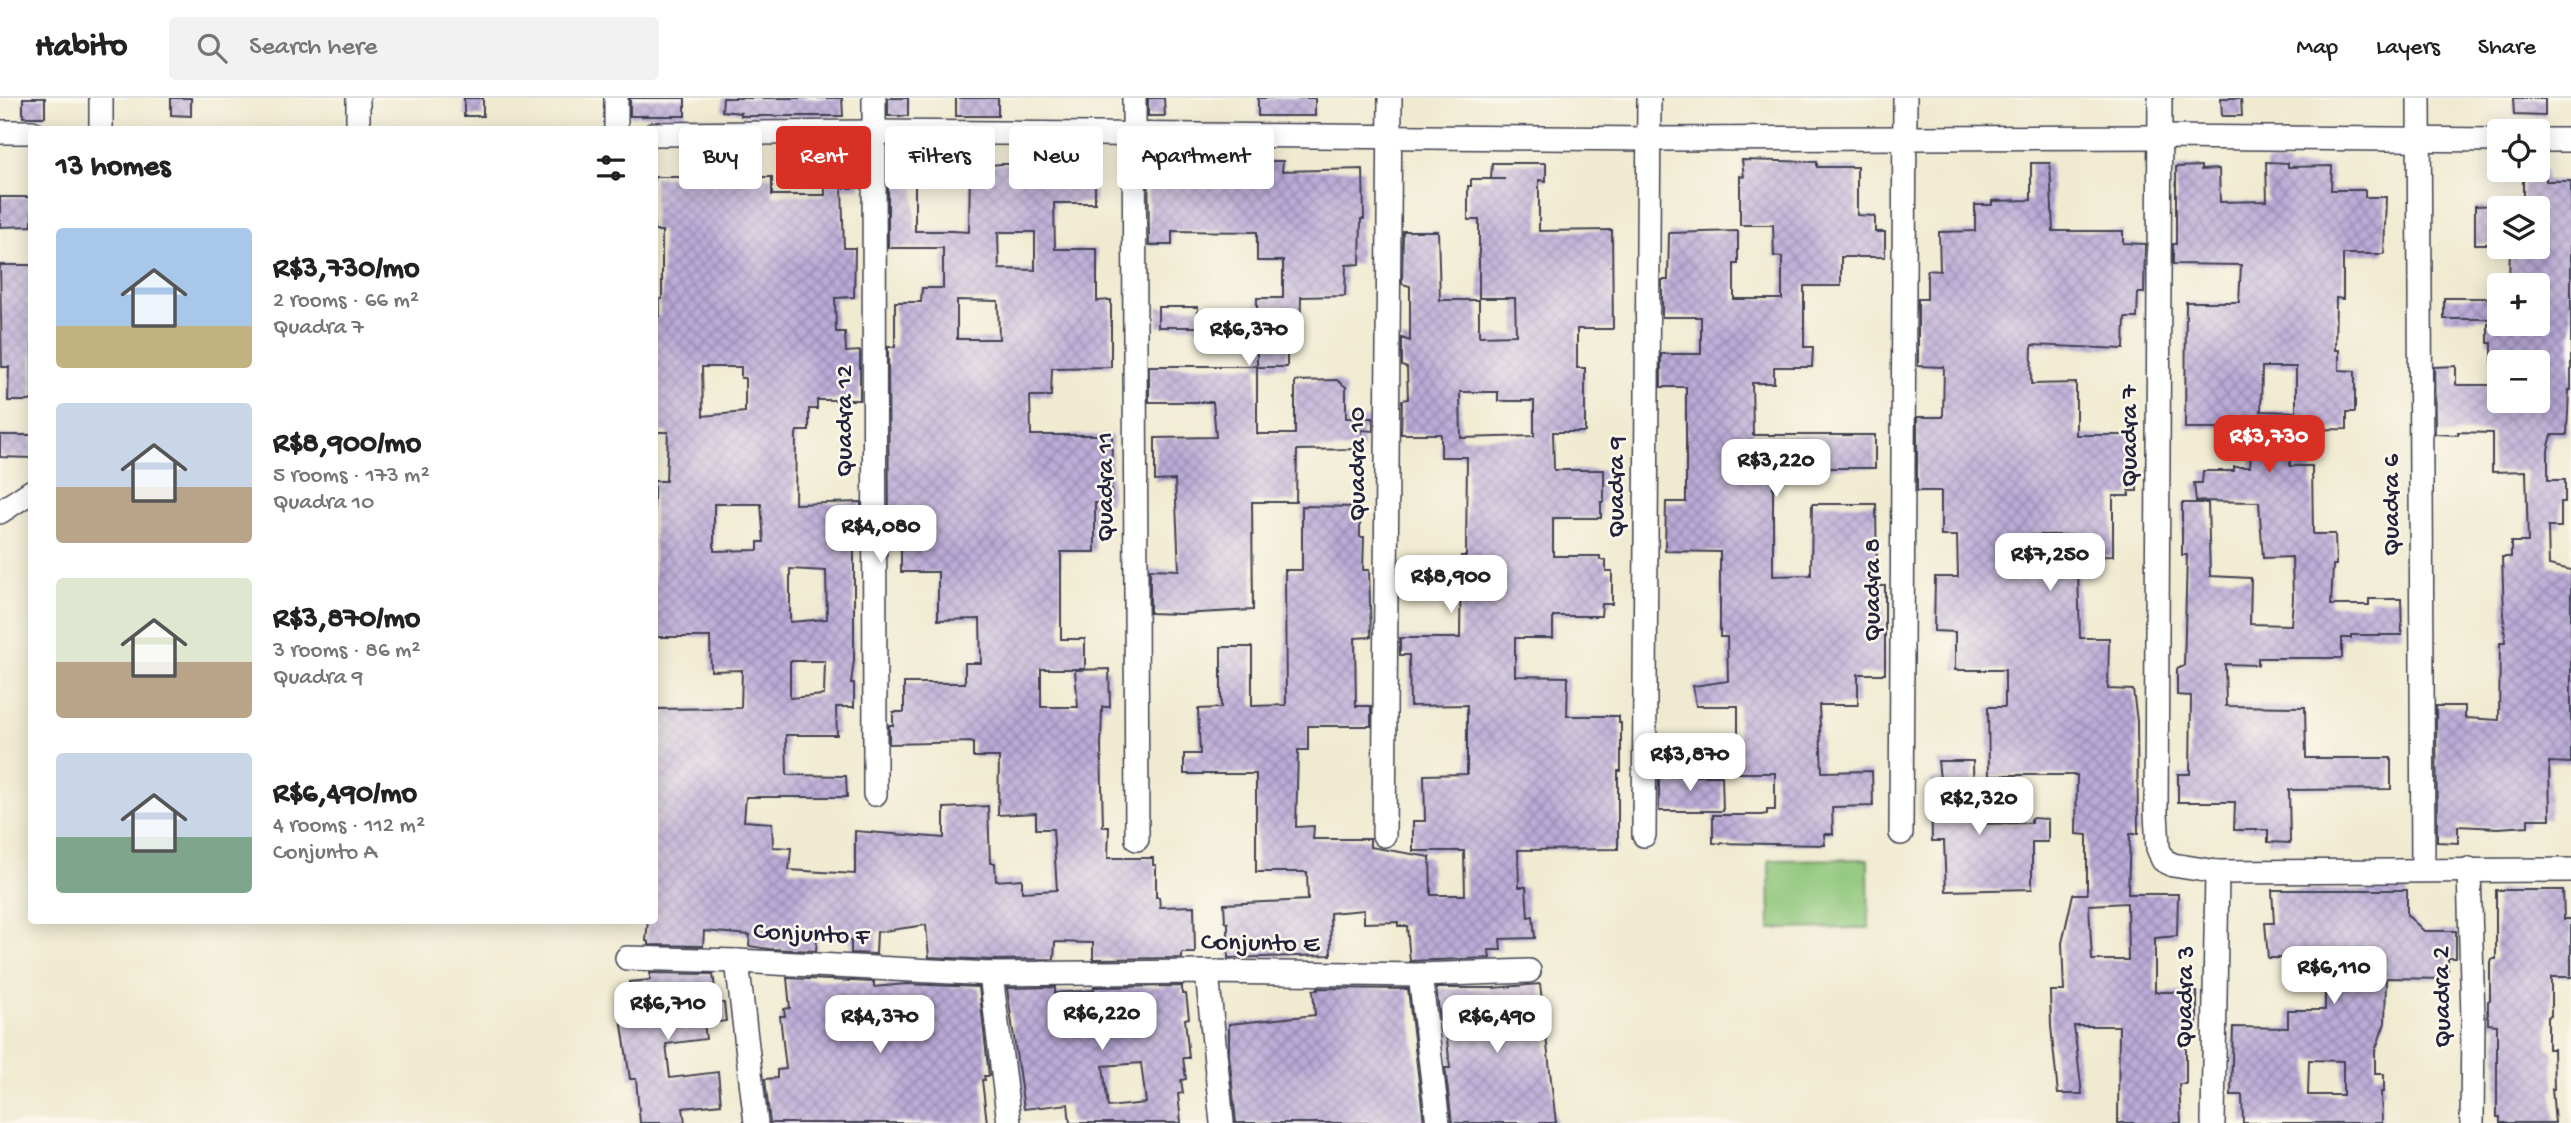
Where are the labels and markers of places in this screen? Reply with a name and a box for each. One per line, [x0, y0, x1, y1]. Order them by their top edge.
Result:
pin: R$6,370 [1184, 308, 1314, 368]
pin: R$3,730 [2204, 416, 2334, 475]
pin: R$3,220 [1711, 440, 1841, 499]
pin: R$4,080 [816, 505, 946, 565]
pin: R$7,250 [1985, 533, 2115, 593]
pin: R$8,900 [1386, 556, 1516, 615]
pin: R$3,870 [1625, 734, 1755, 793]
pin: R$2,320 [1914, 778, 2044, 837]
pin: R$6,110 [2269, 946, 2399, 1006]
pin: R$6,710 [603, 982, 733, 1042]
pin: R$6,220 [1037, 992, 1167, 1052]
pin: R$4,370 [815, 996, 945, 1055]
pin: R$6,490 [1432, 996, 1562, 1055]

